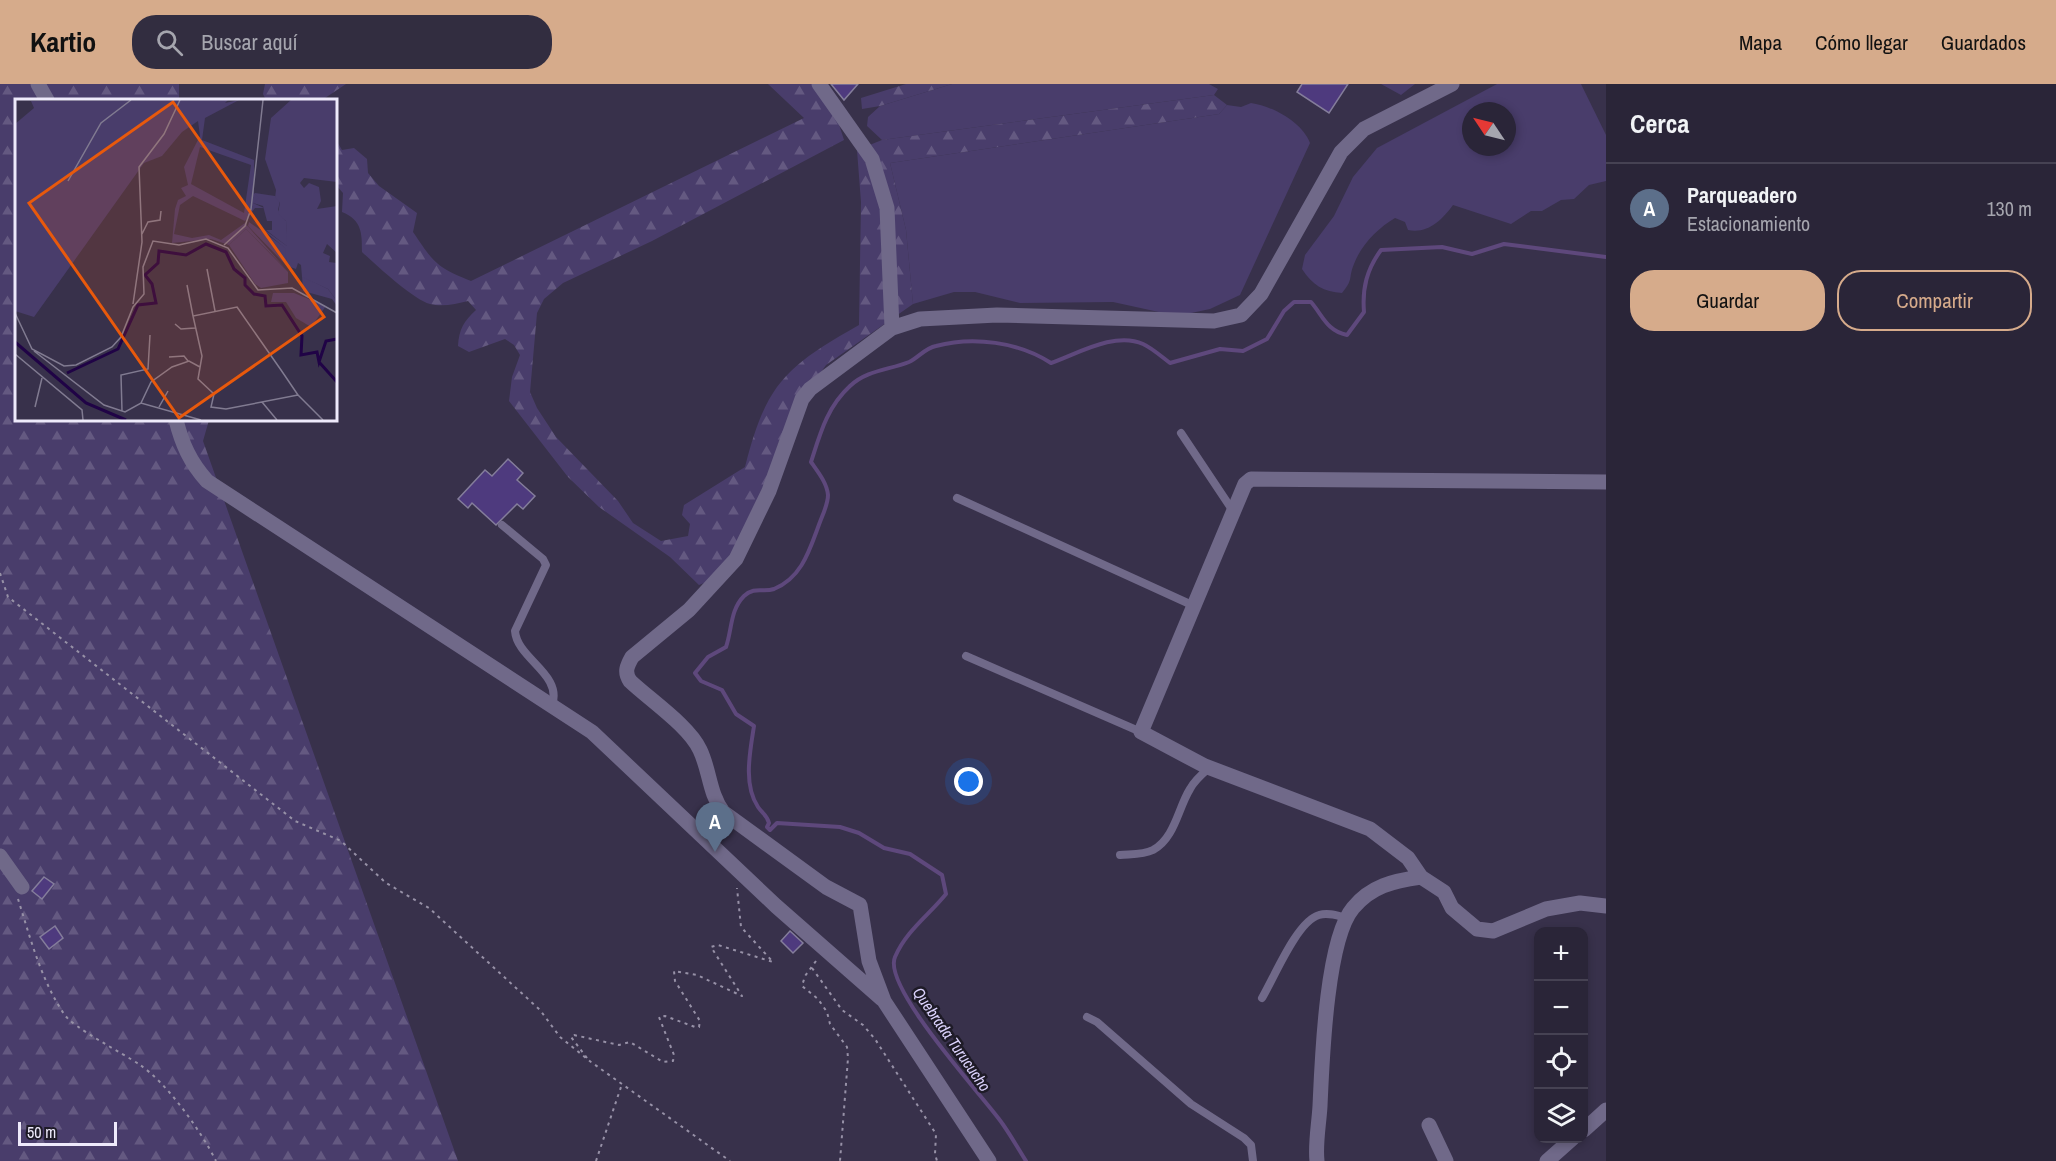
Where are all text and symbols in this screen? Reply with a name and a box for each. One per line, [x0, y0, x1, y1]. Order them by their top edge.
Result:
search box [132, 15, 552, 69]
text: Kartio [30, 23, 96, 61]
icon: search [153, 26, 186, 59]
text: Buscar aquí [201, 27, 298, 57]
text: Mapa [1739, 28, 1782, 57]
text: Cómo llegar [1815, 28, 1908, 57]
text: Guardados [1941, 28, 2026, 57]
inset map [15, 99, 338, 422]
north arrow [1462, 102, 1516, 156]
text: Cerca [1630, 106, 1689, 141]
text: Parqueadero [1687, 180, 1797, 210]
text: A [1644, 195, 1655, 222]
text: 130 m [1986, 195, 2032, 222]
text: Estacionamiento [1687, 210, 1810, 237]
button: Guardar [1630, 270, 1825, 331]
button: Compartir [1837, 270, 2032, 331]
your location [954, 767, 983, 796]
pin: A [696, 802, 734, 852]
map controls [1534, 927, 1588, 1143]
button: + [1534, 927, 1588, 981]
button: − [1534, 981, 1588, 1035]
water label: Quebrada Turucucho [908, 982, 996, 1096]
button: locate [1534, 1035, 1588, 1089]
button: layers [1534, 1089, 1588, 1143]
scale bar [18, 1119, 117, 1146]
text: 50 m [27, 1121, 56, 1143]

